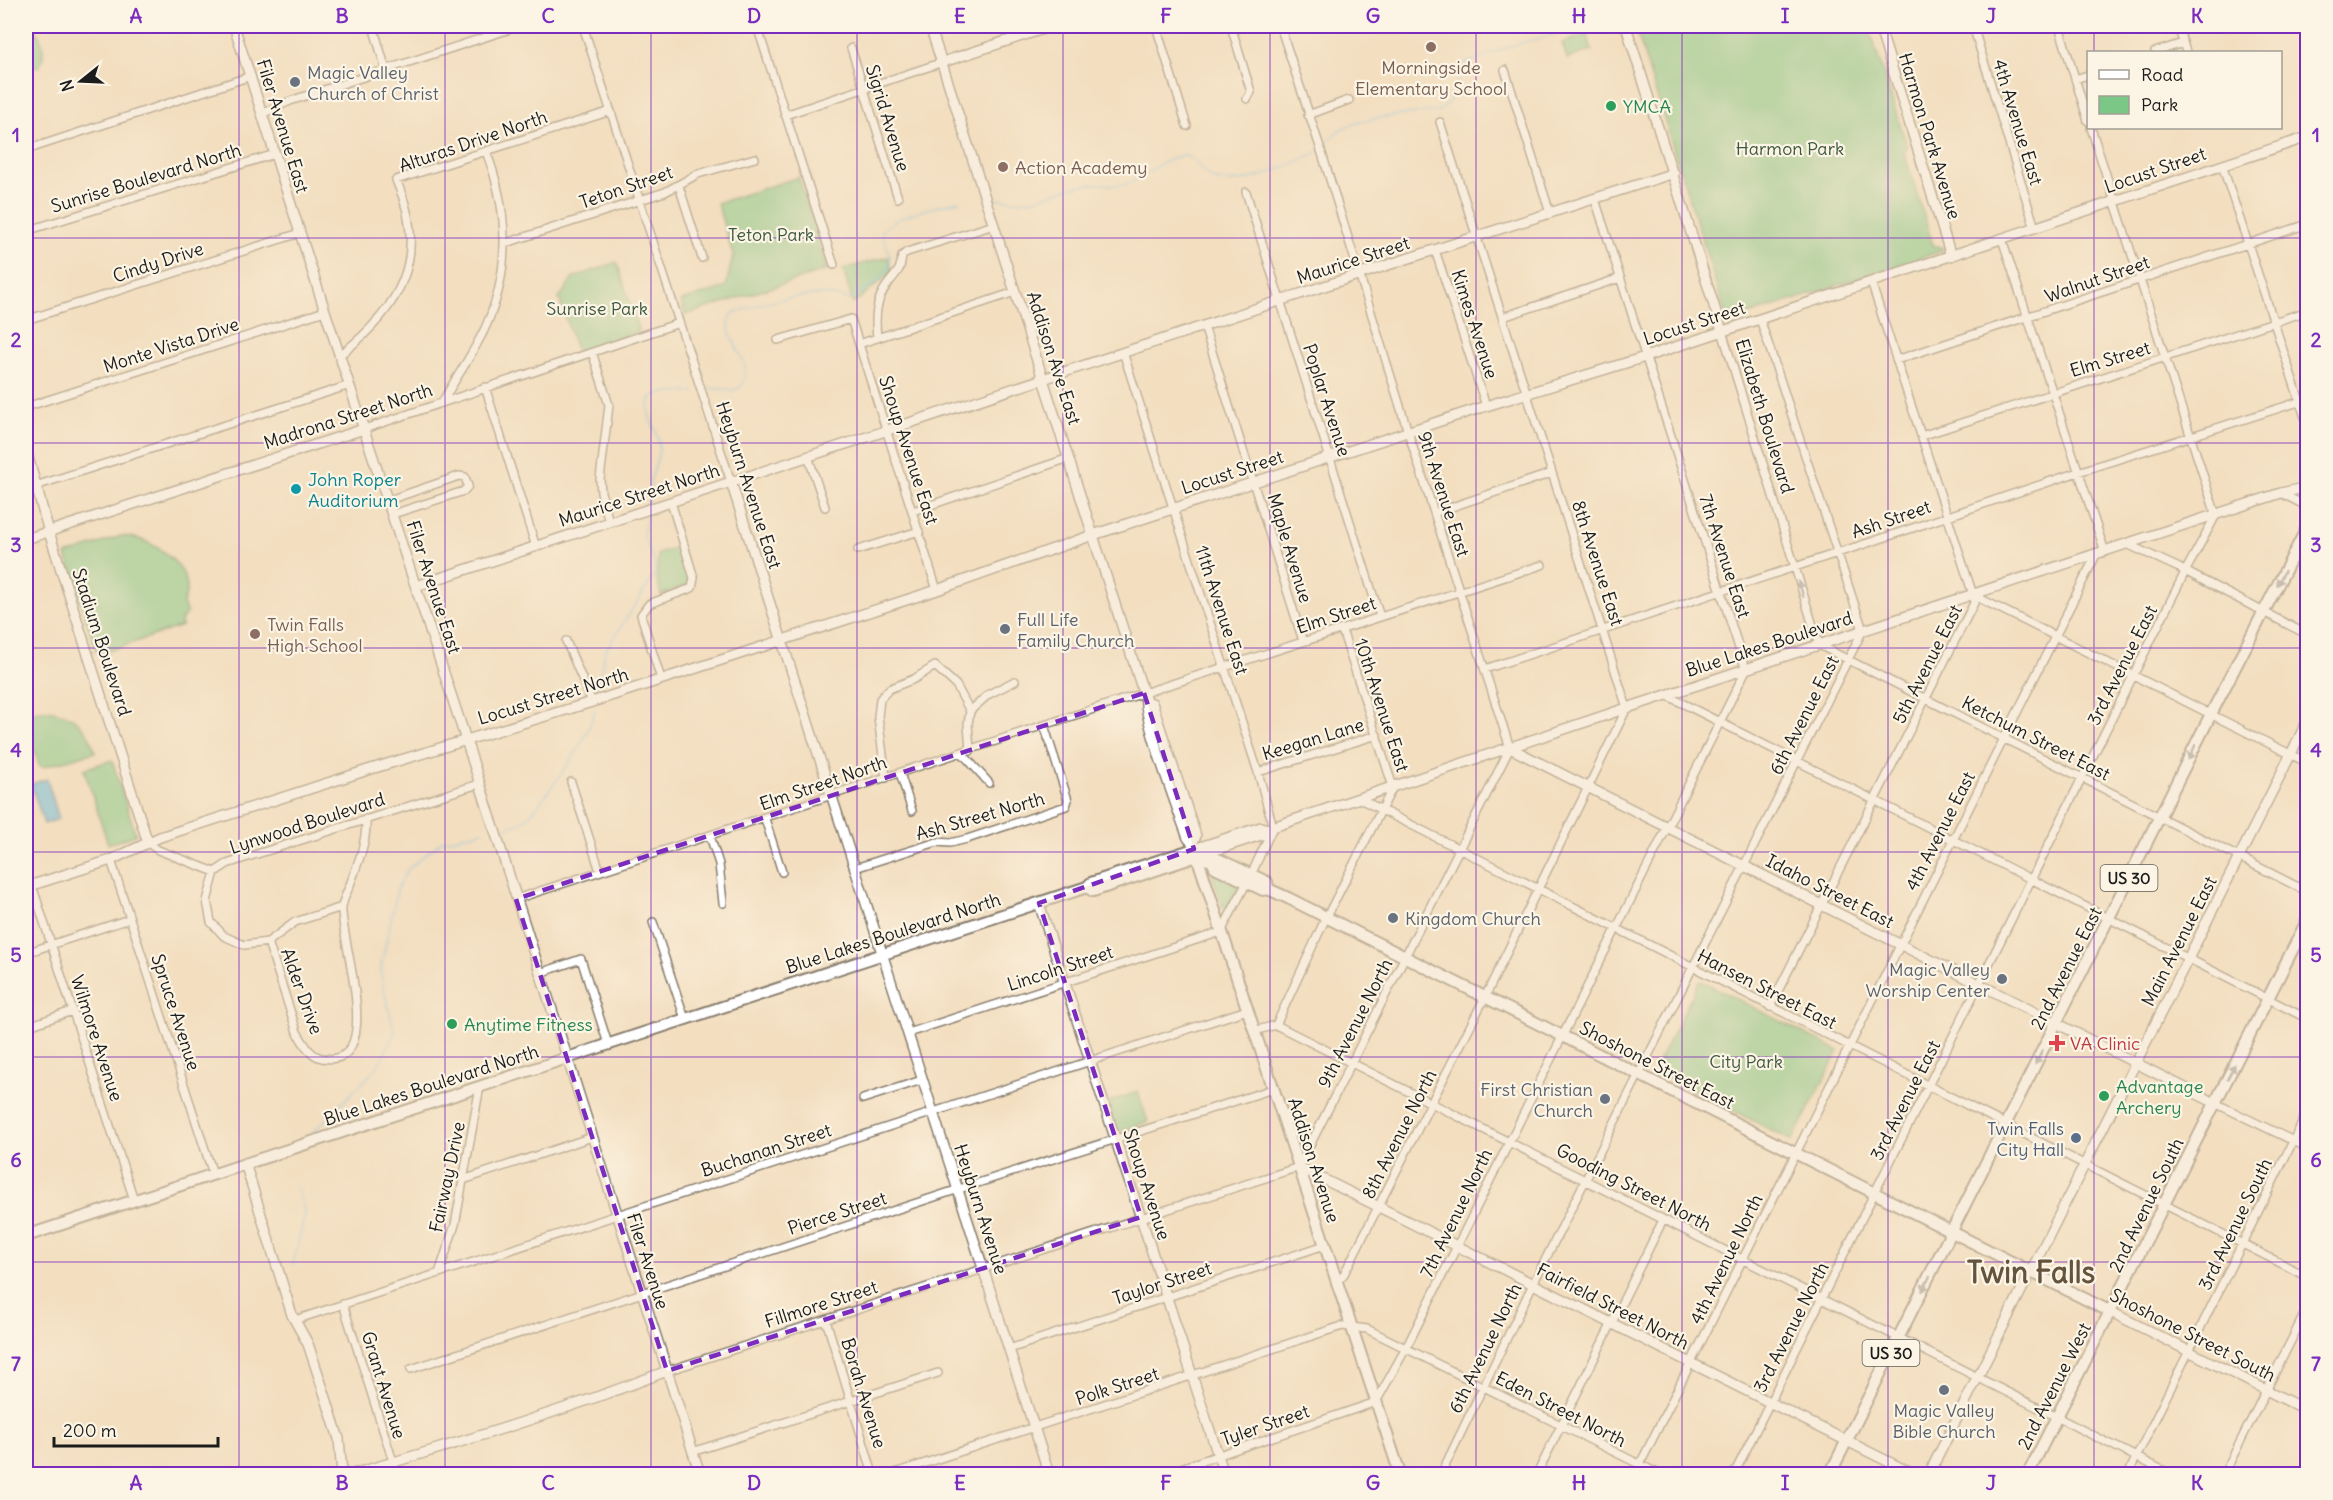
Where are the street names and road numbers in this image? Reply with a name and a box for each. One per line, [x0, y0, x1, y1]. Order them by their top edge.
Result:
street label: Harmon Park Avenue [1894, 50, 1966, 222]
street label: Filer Avenue East [252, 56, 314, 196]
street label: 4th Avenue East [1988, 56, 2048, 188]
street label: Sigrid Avenue [861, 62, 915, 174]
street label: Alturas Drive North [396, 105, 550, 177]
street label: Sunrise Boulevard North [48, 138, 244, 218]
street label: Locust Street [2101, 142, 2209, 198]
street label: Teton Street [576, 160, 676, 214]
street label: Maurice Street [1294, 231, 1412, 289]
street label: Cindy Drive [110, 237, 206, 287]
street label: Walnut Street [2042, 250, 2152, 308]
street label: Kimes Avenue [1447, 266, 1503, 382]
street label: Addison Ave East [1022, 288, 1086, 428]
street label: Locust Street [1640, 296, 1748, 350]
street label: Monte Vista Drive [100, 312, 242, 378]
street label: Elizabeth Boulevard [1731, 336, 1800, 497]
street label: Elm Street [2067, 336, 2153, 382]
street label: Poplar Avenue [1298, 341, 1356, 459]
street label: Shoup Avenue East [874, 373, 944, 527]
street label: Madrona Street North [261, 378, 435, 454]
street label: Heyburn Avenue East [711, 398, 787, 572]
street label: 9th Avenue East [1413, 428, 1475, 560]
street label: Locust Street [1178, 445, 1286, 499]
street label: Maurice Street North [556, 458, 722, 532]
street label: Maple Avenue [1262, 490, 1318, 606]
street label: 7th Avenue East [1694, 491, 1756, 621]
street label: Ash Street [1848, 495, 1934, 543]
street label: 8th Avenue East [1567, 497, 1629, 629]
street label: Filer Avenue East [402, 517, 466, 657]
street label: 11th Avenue East [1190, 542, 1254, 678]
street label: Stadium Boulevard [67, 565, 137, 719]
street label: Elm Street [1293, 591, 1379, 639]
street label: 5th Avenue East [1887, 601, 1967, 727]
street label: 3rd Avenue East [2082, 601, 2162, 729]
street label: Blue Lakes Boulevard [1683, 606, 1856, 682]
street label: 10th Avenue East [1350, 635, 1414, 775]
street label: 6th Avenue East [1764, 652, 1844, 778]
street label: Locust Street North [475, 662, 631, 730]
street label: Ketchum Street East [1958, 691, 2114, 785]
street label: Keegan Lane [1259, 713, 1367, 765]
street label: Elm Street North [756, 750, 890, 816]
street label: 4th Avenue East [1900, 768, 1980, 894]
street label: Lynwood Boulevard [226, 787, 388, 859]
street label: Ash Street North [913, 787, 1047, 845]
street label: Idaho Street East [1762, 849, 1898, 933]
road number: US 30 [2100, 865, 2158, 891]
street label: Main Avenue East [2136, 872, 2222, 1010]
street label: Blue Lakes Boulevard North [783, 887, 1003, 979]
street label: 2nd Avenue East [2025, 903, 2107, 1033]
street label: Lincoln Street [1004, 940, 1116, 996]
street label: Hansen Street East [1693, 944, 1841, 1034]
street label: Alder Drive [276, 945, 328, 1037]
street label: Spruce Avenue [146, 951, 206, 1073]
street label: 9th Avenue North [1313, 955, 1397, 1091]
street label: Wilmore Avenue [66, 972, 128, 1104]
street label: Shoshone Street East [1576, 1016, 1738, 1114]
street label: 3rd Avenue East [1865, 1036, 1945, 1164]
street label: Blue Lakes Boulevard North [321, 1039, 541, 1131]
street label: 8th Avenue North [1357, 1066, 1441, 1202]
street label: Addison Avenue [1283, 1095, 1345, 1225]
street label: Buchanan Street [698, 1118, 834, 1182]
street label: Fairway Drive [424, 1120, 470, 1234]
street label: Shoup Avenue [1118, 1125, 1176, 1243]
street label: 2nd Avenue South [2103, 1134, 2189, 1276]
street label: Gooding Street North [1553, 1138, 1715, 1236]
street label: Heyburn Avenue [949, 1141, 1013, 1277]
street label: 7th Avenue North [1415, 1145, 1497, 1281]
street label: 3rd Avenue South [2193, 1154, 2277, 1294]
street label: Pierce Street [785, 1186, 889, 1240]
street label: 4th Avenue North [1685, 1190, 1767, 1328]
street label: Filer Avenue [622, 1210, 674, 1312]
street label: Taylor Street [1110, 1256, 1214, 1310]
street label: Fairfield Street North [1533, 1258, 1693, 1354]
street label: 3rd Avenue North [1748, 1258, 1834, 1396]
street label: Fillmore Street [762, 1275, 880, 1333]
street label: 6th Avenue North [1444, 1279, 1526, 1417]
street label: Shoshone Street South [2106, 1283, 2280, 1387]
street label: 2nd Avenue West [2012, 1319, 2096, 1453]
street label: Grant Avenue [357, 1328, 411, 1442]
street label: Borah Avenue [836, 1335, 892, 1451]
road number: US 30 [1862, 1340, 1920, 1366]
street label: Polk Street [1073, 1362, 1161, 1410]
street label: Eden Street North [1492, 1366, 1630, 1452]
street label: Tyler Street [1218, 1399, 1312, 1451]

